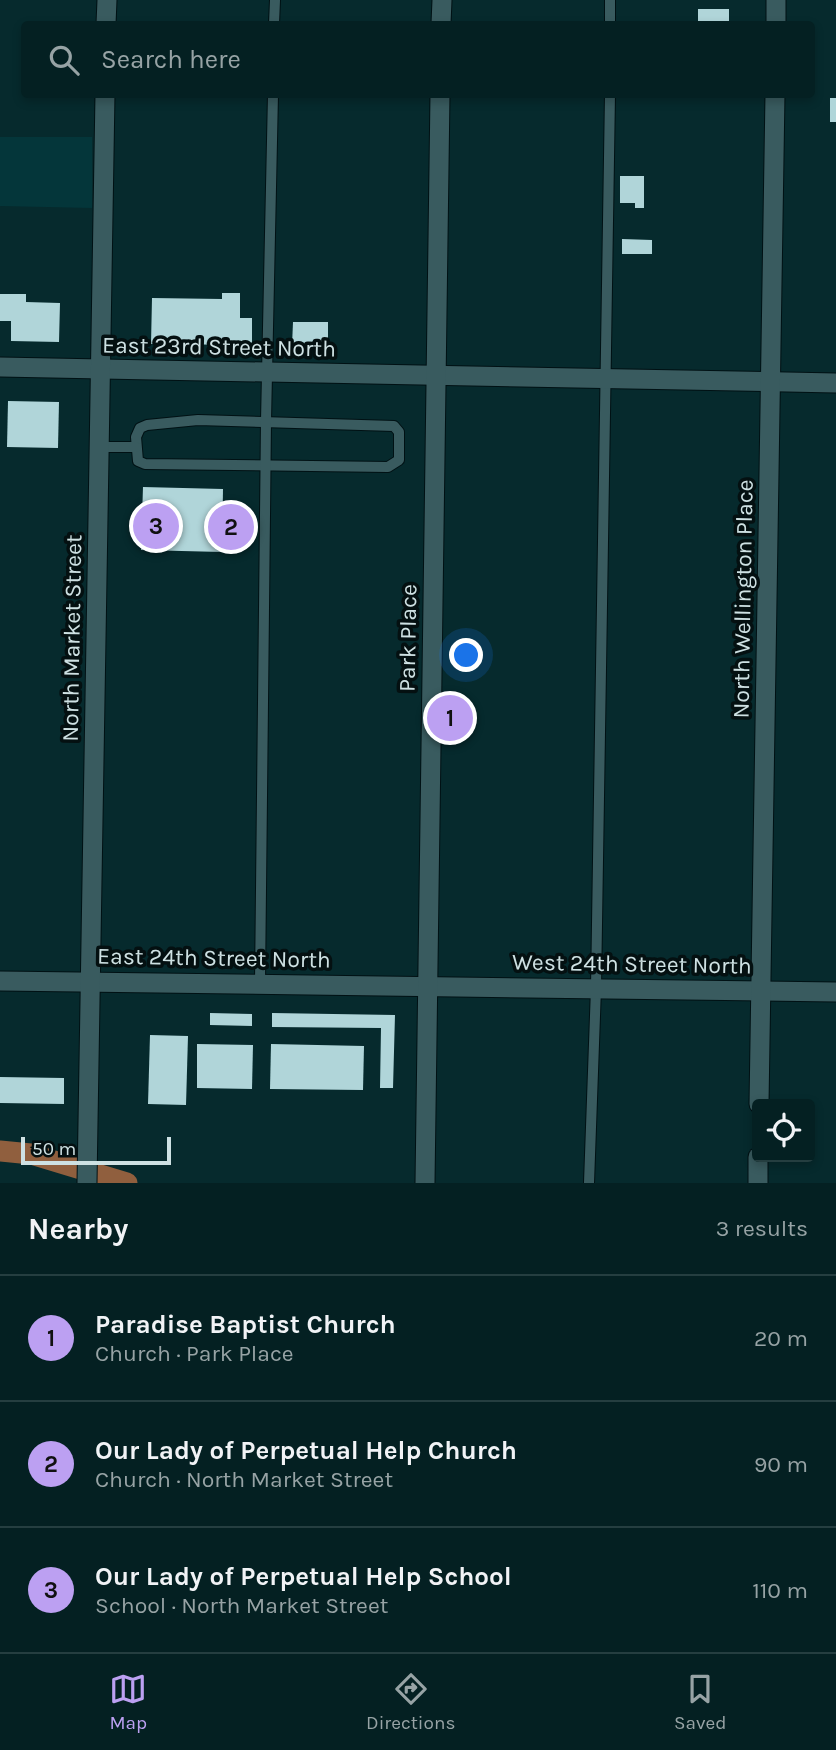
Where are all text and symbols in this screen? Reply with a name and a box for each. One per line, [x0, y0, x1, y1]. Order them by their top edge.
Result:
search box [21, 21, 815, 98]
icon: search [45, 41, 83, 79]
text: Search here [101, 44, 241, 75]
street label: East 23rd Street North [102, 331, 336, 363]
street label: North Wellington Place [727, 479, 759, 719]
pin: 3 [133, 500, 179, 552]
pin: 2 [208, 501, 254, 553]
street label: North Market Street [57, 534, 87, 742]
street label: Park Place [394, 584, 422, 692]
your location [449, 638, 483, 672]
pin: 1 [427, 692, 473, 744]
street label: East 24th Street North [97, 942, 331, 974]
street label: West 24th Street North [512, 948, 752, 980]
map controls [752, 1099, 815, 1162]
button: locate [752, 1099, 815, 1162]
scale bar [21, 1134, 172, 1166]
text: 50 m [32, 1138, 76, 1160]
text: Nearby [28, 1211, 128, 1247]
text: 3 results [716, 1215, 808, 1242]
text: Paradise Baptist Church [95, 1309, 396, 1340]
text: 1 [47, 1325, 55, 1352]
text: 20 m [754, 1325, 808, 1352]
text: Church · Park Place [95, 1340, 294, 1367]
text: Our Lady of Perpetual Help Church [95, 1435, 517, 1466]
text: 2 [44, 1451, 58, 1478]
text: 90 m [754, 1451, 808, 1478]
text: Church · North Market Street [95, 1466, 393, 1493]
text: Our Lady of Perpetual Help School [95, 1561, 512, 1592]
text: 3 [44, 1577, 58, 1604]
text: 110 m [752, 1577, 808, 1604]
text: School · North Market Street [95, 1592, 388, 1619]
tab: Map [109, 1670, 147, 1734]
tab: Directions [366, 1670, 455, 1734]
tab: Saved [674, 1670, 727, 1734]

